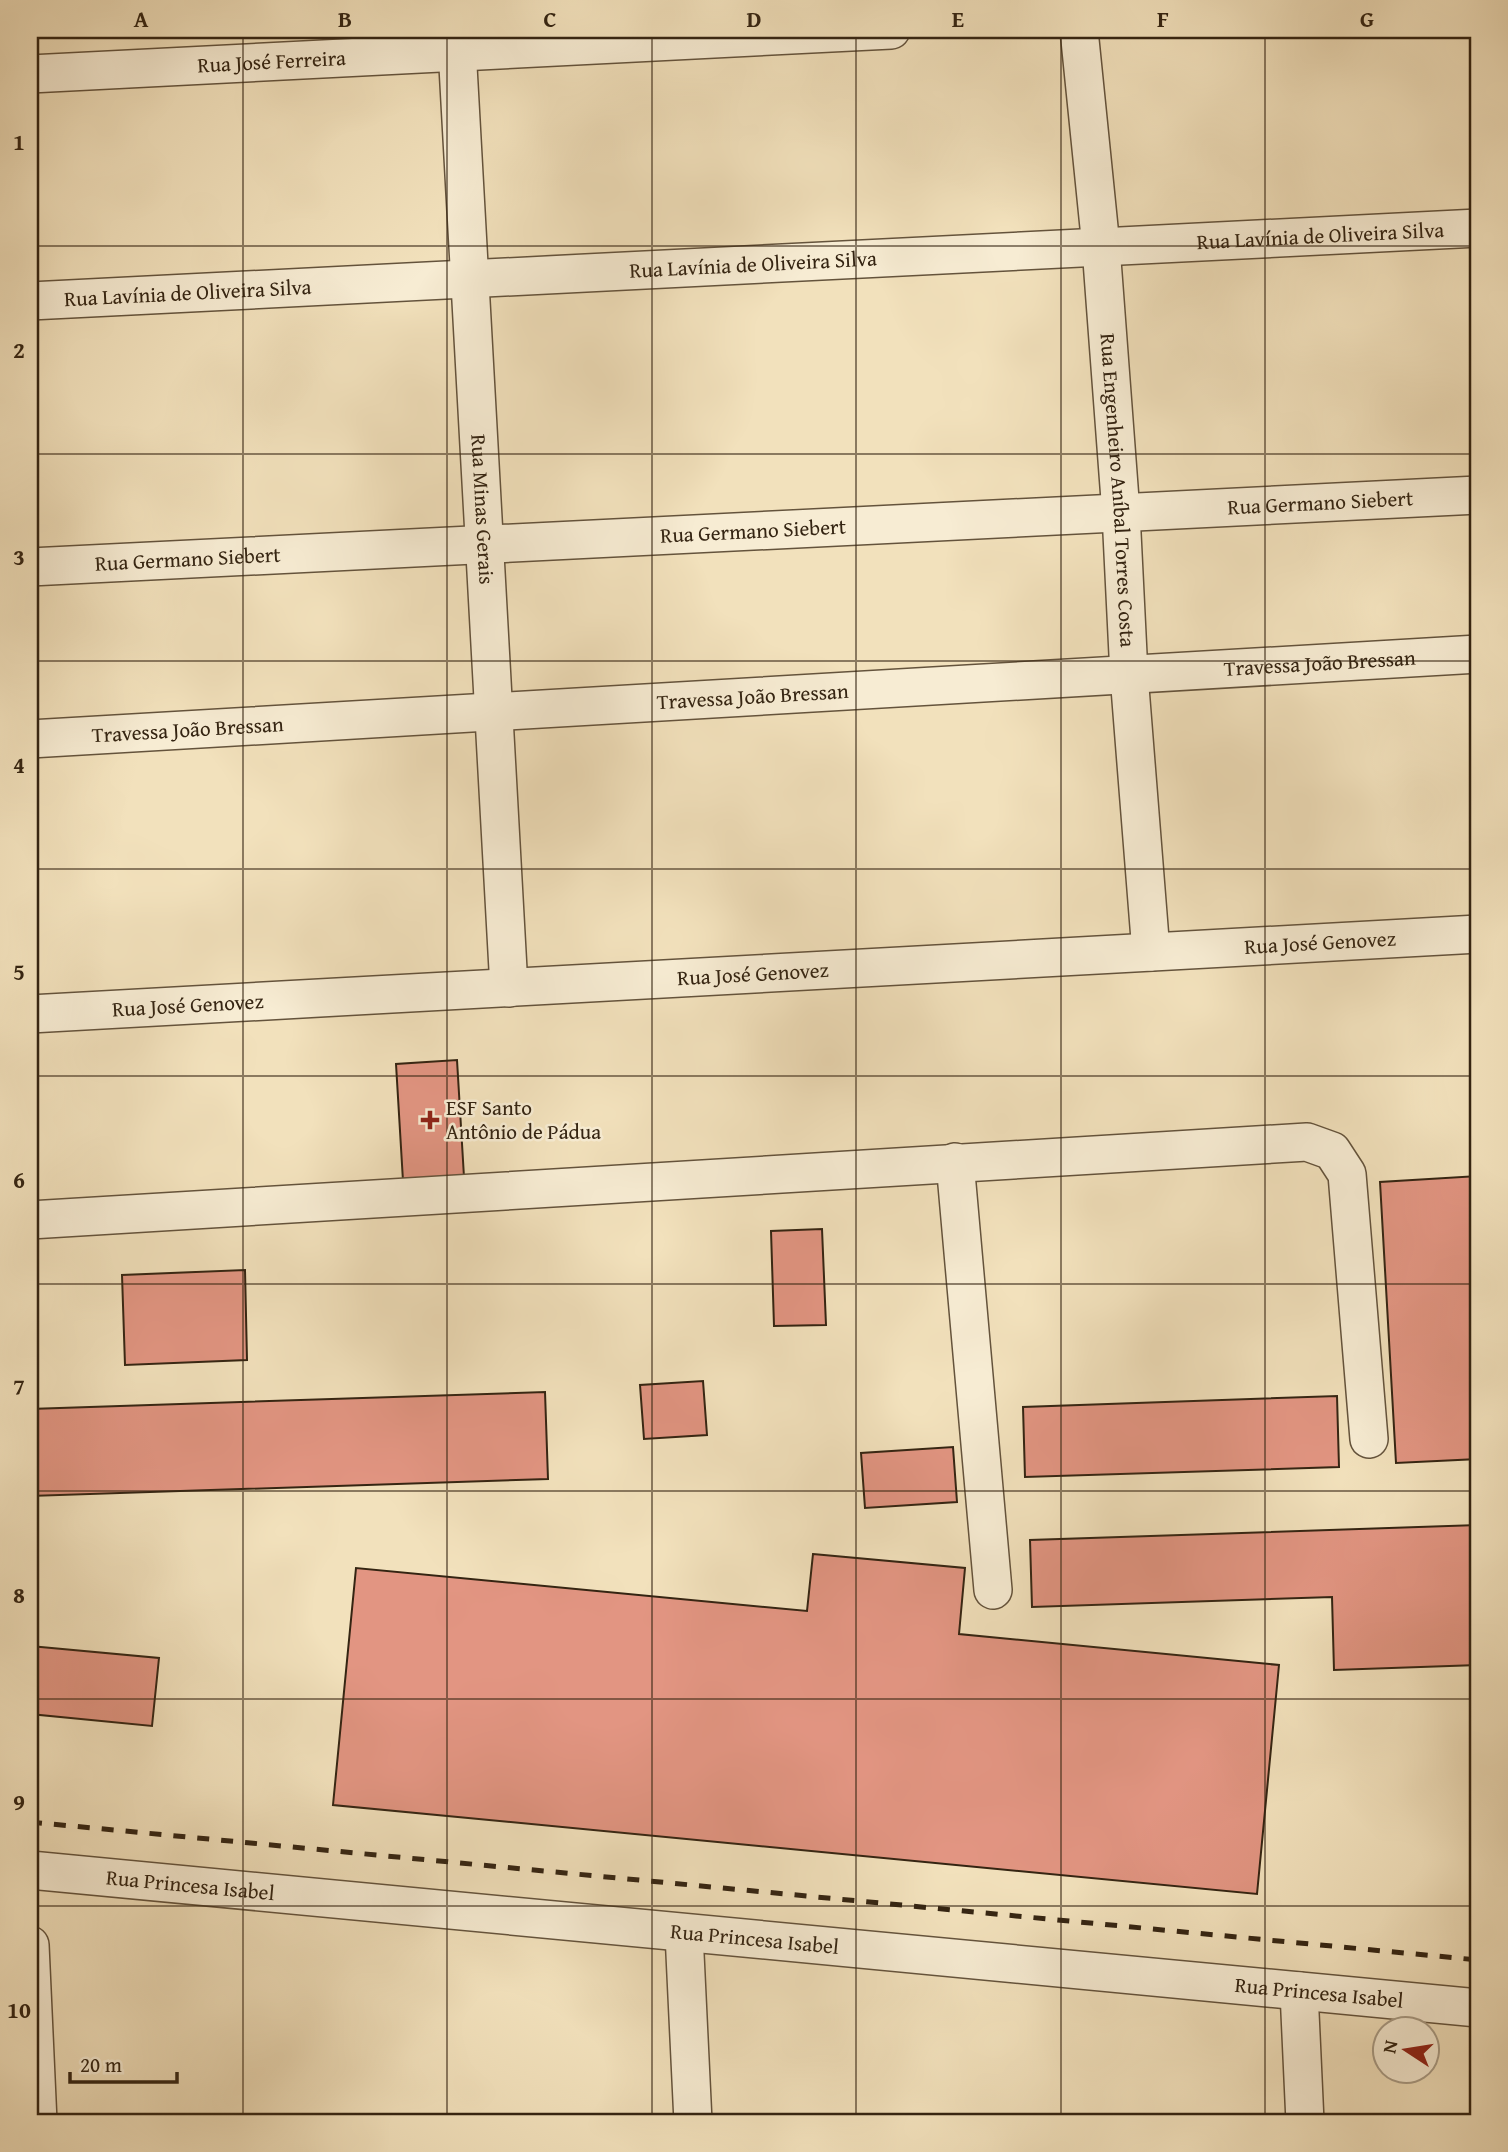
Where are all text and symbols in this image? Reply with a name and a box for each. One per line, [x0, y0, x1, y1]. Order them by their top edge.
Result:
text: A [134, 2, 149, 35]
text: B [338, 2, 352, 35]
text: C [543, 2, 557, 35]
text: D [747, 2, 762, 35]
text: E [952, 2, 964, 35]
text: F [1157, 2, 1169, 35]
text: G [1360, 2, 1374, 35]
street label: Rua José Ferreira [197, 42, 347, 80]
text: 1 [13, 125, 25, 158]
street label: Rua Lavínia de Oliveira Silva [1196, 214, 1445, 257]
street label: Rua Lavínia de Oliveira Silva [629, 242, 878, 286]
street label: Rua Lavínia de Oliveira Silva [63, 271, 312, 314]
street label: Rua Engenheiro Aníbal Torres Costa [1093, 332, 1144, 648]
text: 2 [13, 333, 25, 366]
street label: Rua Minas Gerais [463, 433, 503, 585]
street label: Rua Germano Siebert [1227, 482, 1415, 522]
street label: Rua Germano Siebert [659, 510, 847, 551]
street label: Rua Germano Siebert [94, 539, 282, 579]
text: 3 [13, 540, 25, 573]
street label: Travessa João Bressan [1223, 642, 1417, 684]
street label: Travessa João Bressan [656, 675, 850, 717]
street label: Travessa João Bressan [91, 708, 285, 750]
text: 4 [13, 748, 25, 781]
street label: Rua José Genovez [1243, 923, 1397, 962]
street label: Rua José Genovez [676, 954, 829, 993]
text: 5 [13, 955, 25, 988]
street label: Rua José Genovez [111, 985, 264, 1024]
place label: ESF Santo Antônio de Pádua [446, 1092, 601, 1147]
marker: ESF Santo Antônio de Pádua [420, 1110, 440, 1130]
text: 6 [13, 1163, 25, 1196]
text: 7 [13, 1370, 25, 1403]
text: 8 [13, 1578, 25, 1611]
text: 9 [13, 1785, 25, 1818]
street label: Rua Princesa Isabel [105, 1861, 276, 1908]
street label: Rua Princesa Isabel [669, 1915, 841, 1962]
street label: Rua Princesa Isabel [1234, 1969, 1405, 2016]
text: 10 [7, 1993, 31, 2026]
north arrow [1372, 2016, 1442, 2086]
text: N [1374, 2037, 1404, 2056]
scale bar [70, 2040, 177, 2084]
text: 20 m [80, 2049, 122, 2080]

